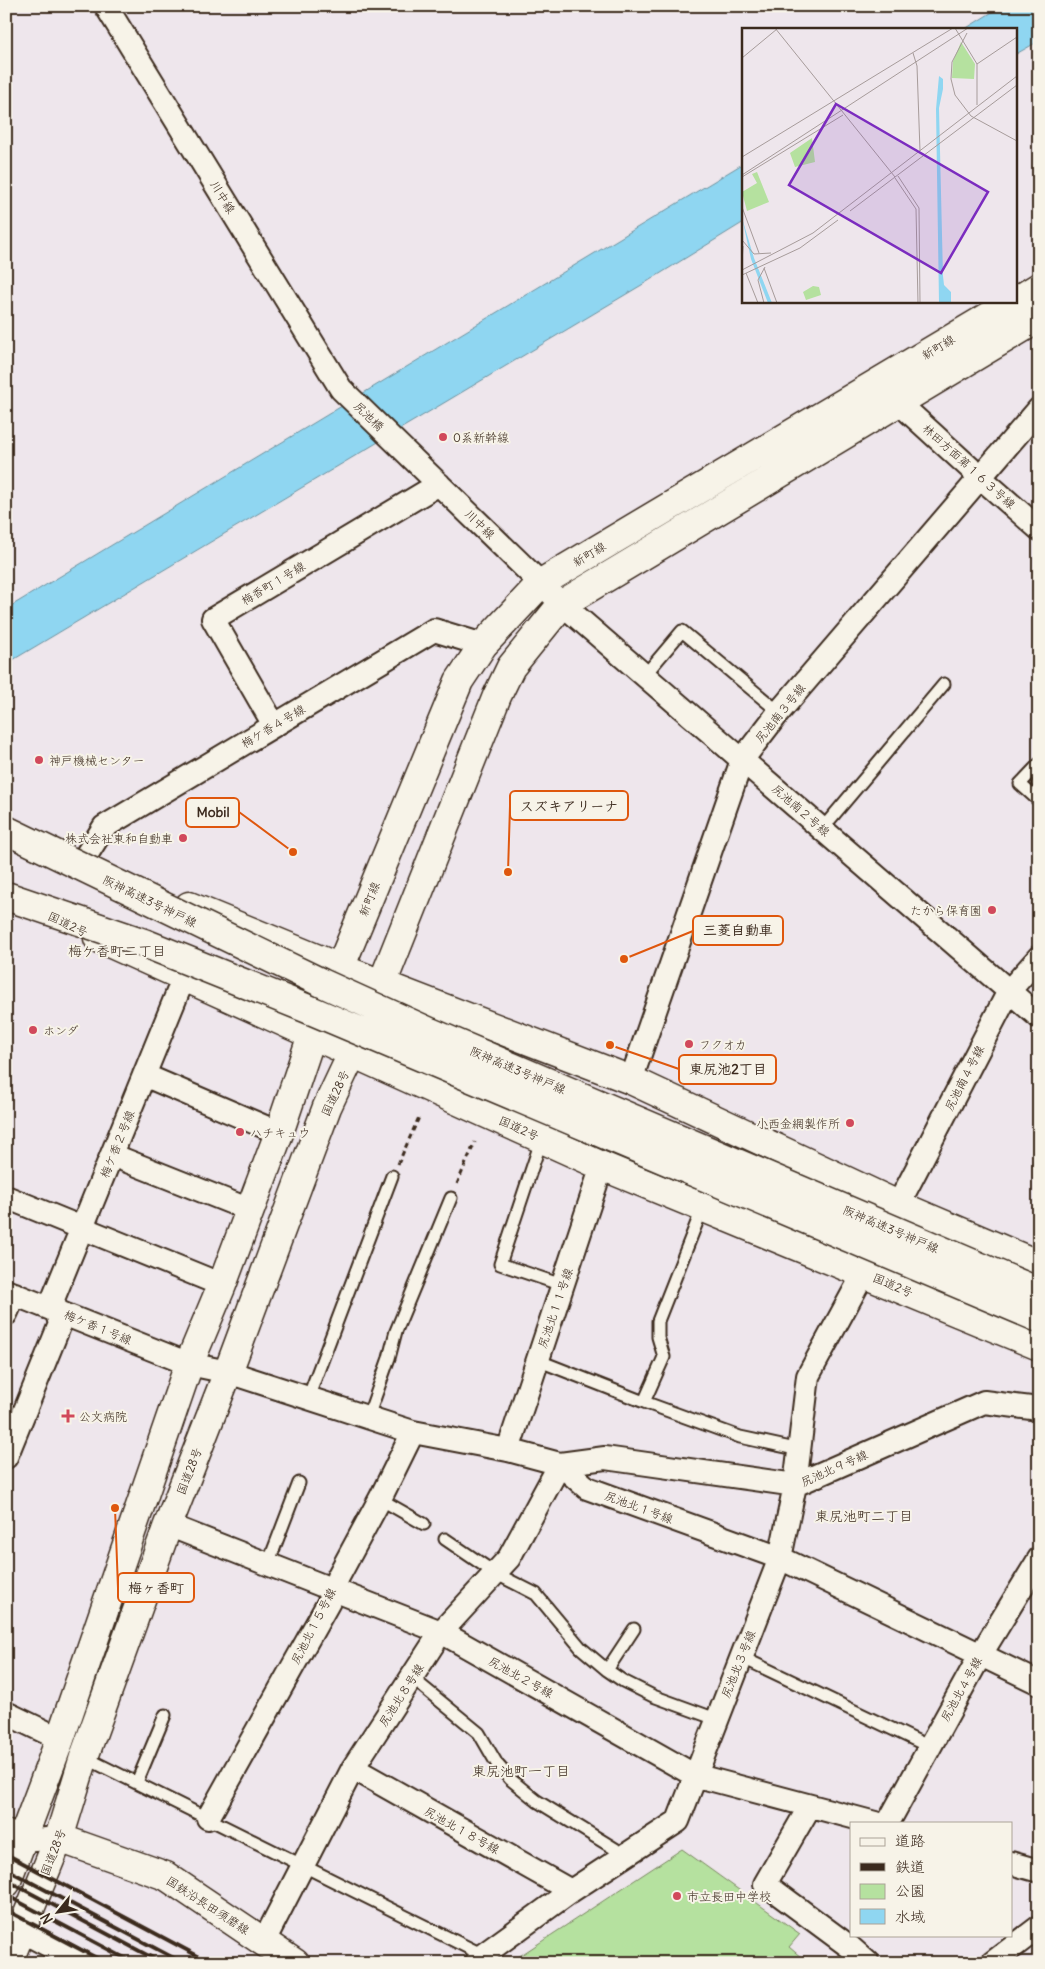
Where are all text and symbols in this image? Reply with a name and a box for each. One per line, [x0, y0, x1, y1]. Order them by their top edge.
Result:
inset map [742, 28, 1018, 302]
street label: 川中線 [207, 178, 239, 216]
street label: 新町線 [919, 331, 957, 363]
street label: 尻池橋 [351, 398, 387, 434]
street label: 林田方面第１６３号線 [919, 420, 1019, 512]
place label: 0系新幹線 [453, 430, 509, 445]
marker: 0系新幹線 [437, 431, 449, 443]
street label: 川中線 [462, 506, 498, 542]
street label: 新町線 [570, 538, 608, 570]
street label: 梅香町１号線 [238, 558, 308, 608]
street label: 尻池南３号線 [752, 680, 808, 746]
street label: 梅ケ香４号線 [238, 701, 308, 751]
place label: 神戸機械センター [49, 753, 145, 768]
marker: 神戸機械センター [33, 754, 45, 766]
street label: 尻池南２号線 [769, 781, 833, 839]
callout: スズキアリーナ [510, 791, 628, 820]
text: スズキアリーナ [520, 797, 618, 815]
callout: Mobil [186, 798, 239, 827]
text: Mobil [196, 803, 230, 821]
place label: 株式会社東和自動車 [65, 831, 173, 846]
marker: 株式会社東和自動車 [177, 832, 189, 844]
street label: 阪神高速3号神戸線 [101, 872, 199, 930]
street label: 新町線 [355, 879, 383, 919]
place label: たから保育園 [910, 903, 982, 918]
marker: たから保育園 [986, 904, 998, 916]
street label: 国道2号 [46, 908, 90, 940]
callout: 三菱自動車 [693, 916, 783, 945]
text: 三菱自動車 [703, 921, 773, 939]
district label: 梅ケ香町二丁目 [68, 942, 166, 960]
place label: ホンダ [43, 1023, 79, 1038]
marker: ホンダ [27, 1024, 39, 1036]
place label: フクオカ [699, 1037, 747, 1052]
marker: フクオカ [683, 1038, 695, 1050]
street label: 阪神高速3号神戸線 [468, 1043, 568, 1097]
street label: 尻池南４号線 [941, 1043, 987, 1113]
callout: 東尻池2丁目 [679, 1055, 776, 1084]
text: 東尻池2丁目 [689, 1060, 767, 1078]
street label: 国道28号 [318, 1067, 352, 1119]
street label: 梅ケ香２号線 [97, 1108, 137, 1180]
street label: 国道2号 [497, 1112, 541, 1144]
place label: 小西金網製作所 [756, 1116, 840, 1131]
marker: 小西金網製作所 [844, 1117, 856, 1129]
place label: ハチキュウ [250, 1125, 310, 1140]
marker: ハチキュウ [234, 1126, 246, 1138]
street label: 阪神高速3号神戸線 [841, 1202, 941, 1256]
street label: 尻池北１１号線 [534, 1266, 576, 1350]
street label: 国道2号 [870, 1270, 916, 1300]
street label: 梅ケ香１号線 [62, 1307, 134, 1347]
marker: 公文病院 [61, 1409, 75, 1423]
place label: 公文病院 [79, 1409, 127, 1424]
street label: 国道28号 [173, 1445, 205, 1497]
street label: 尻池北９号線 [798, 1447, 870, 1489]
street label: 尻池北１号線 [603, 1488, 675, 1526]
district label: 東尻池町二丁目 [815, 1507, 913, 1525]
callout: 梅ヶ香町 [118, 1573, 194, 1602]
text: 梅ヶ香町 [128, 1579, 184, 1597]
street label: 尻池北１５号線 [287, 1585, 339, 1667]
street label: 尻池北３号線 [718, 1628, 758, 1700]
street label: 尻池北２号線 [486, 1653, 556, 1701]
street label: 尻池北４号線 [937, 1654, 985, 1724]
street label: 尻池北８号線 [375, 1661, 427, 1729]
district label: 東尻池町一丁目 [472, 1762, 570, 1780]
street label: 尻池北１８号線 [422, 1803, 502, 1857]
legend [850, 1822, 1012, 1936]
street label: 国道28号 [37, 1826, 69, 1878]
text: 道路 [895, 1831, 925, 1850]
text: 鉄道 [895, 1857, 925, 1876]
street label: 国鉄沿長田須磨線 [164, 1873, 252, 1937]
text: 公園 [895, 1881, 925, 1900]
north arrow [32, 1886, 82, 1936]
place label: 市立長田中学校 [687, 1889, 771, 1904]
marker: 市立長田中学校 [671, 1890, 683, 1902]
text: 水域 [895, 1907, 925, 1926]
text: N [37, 1910, 57, 1927]

